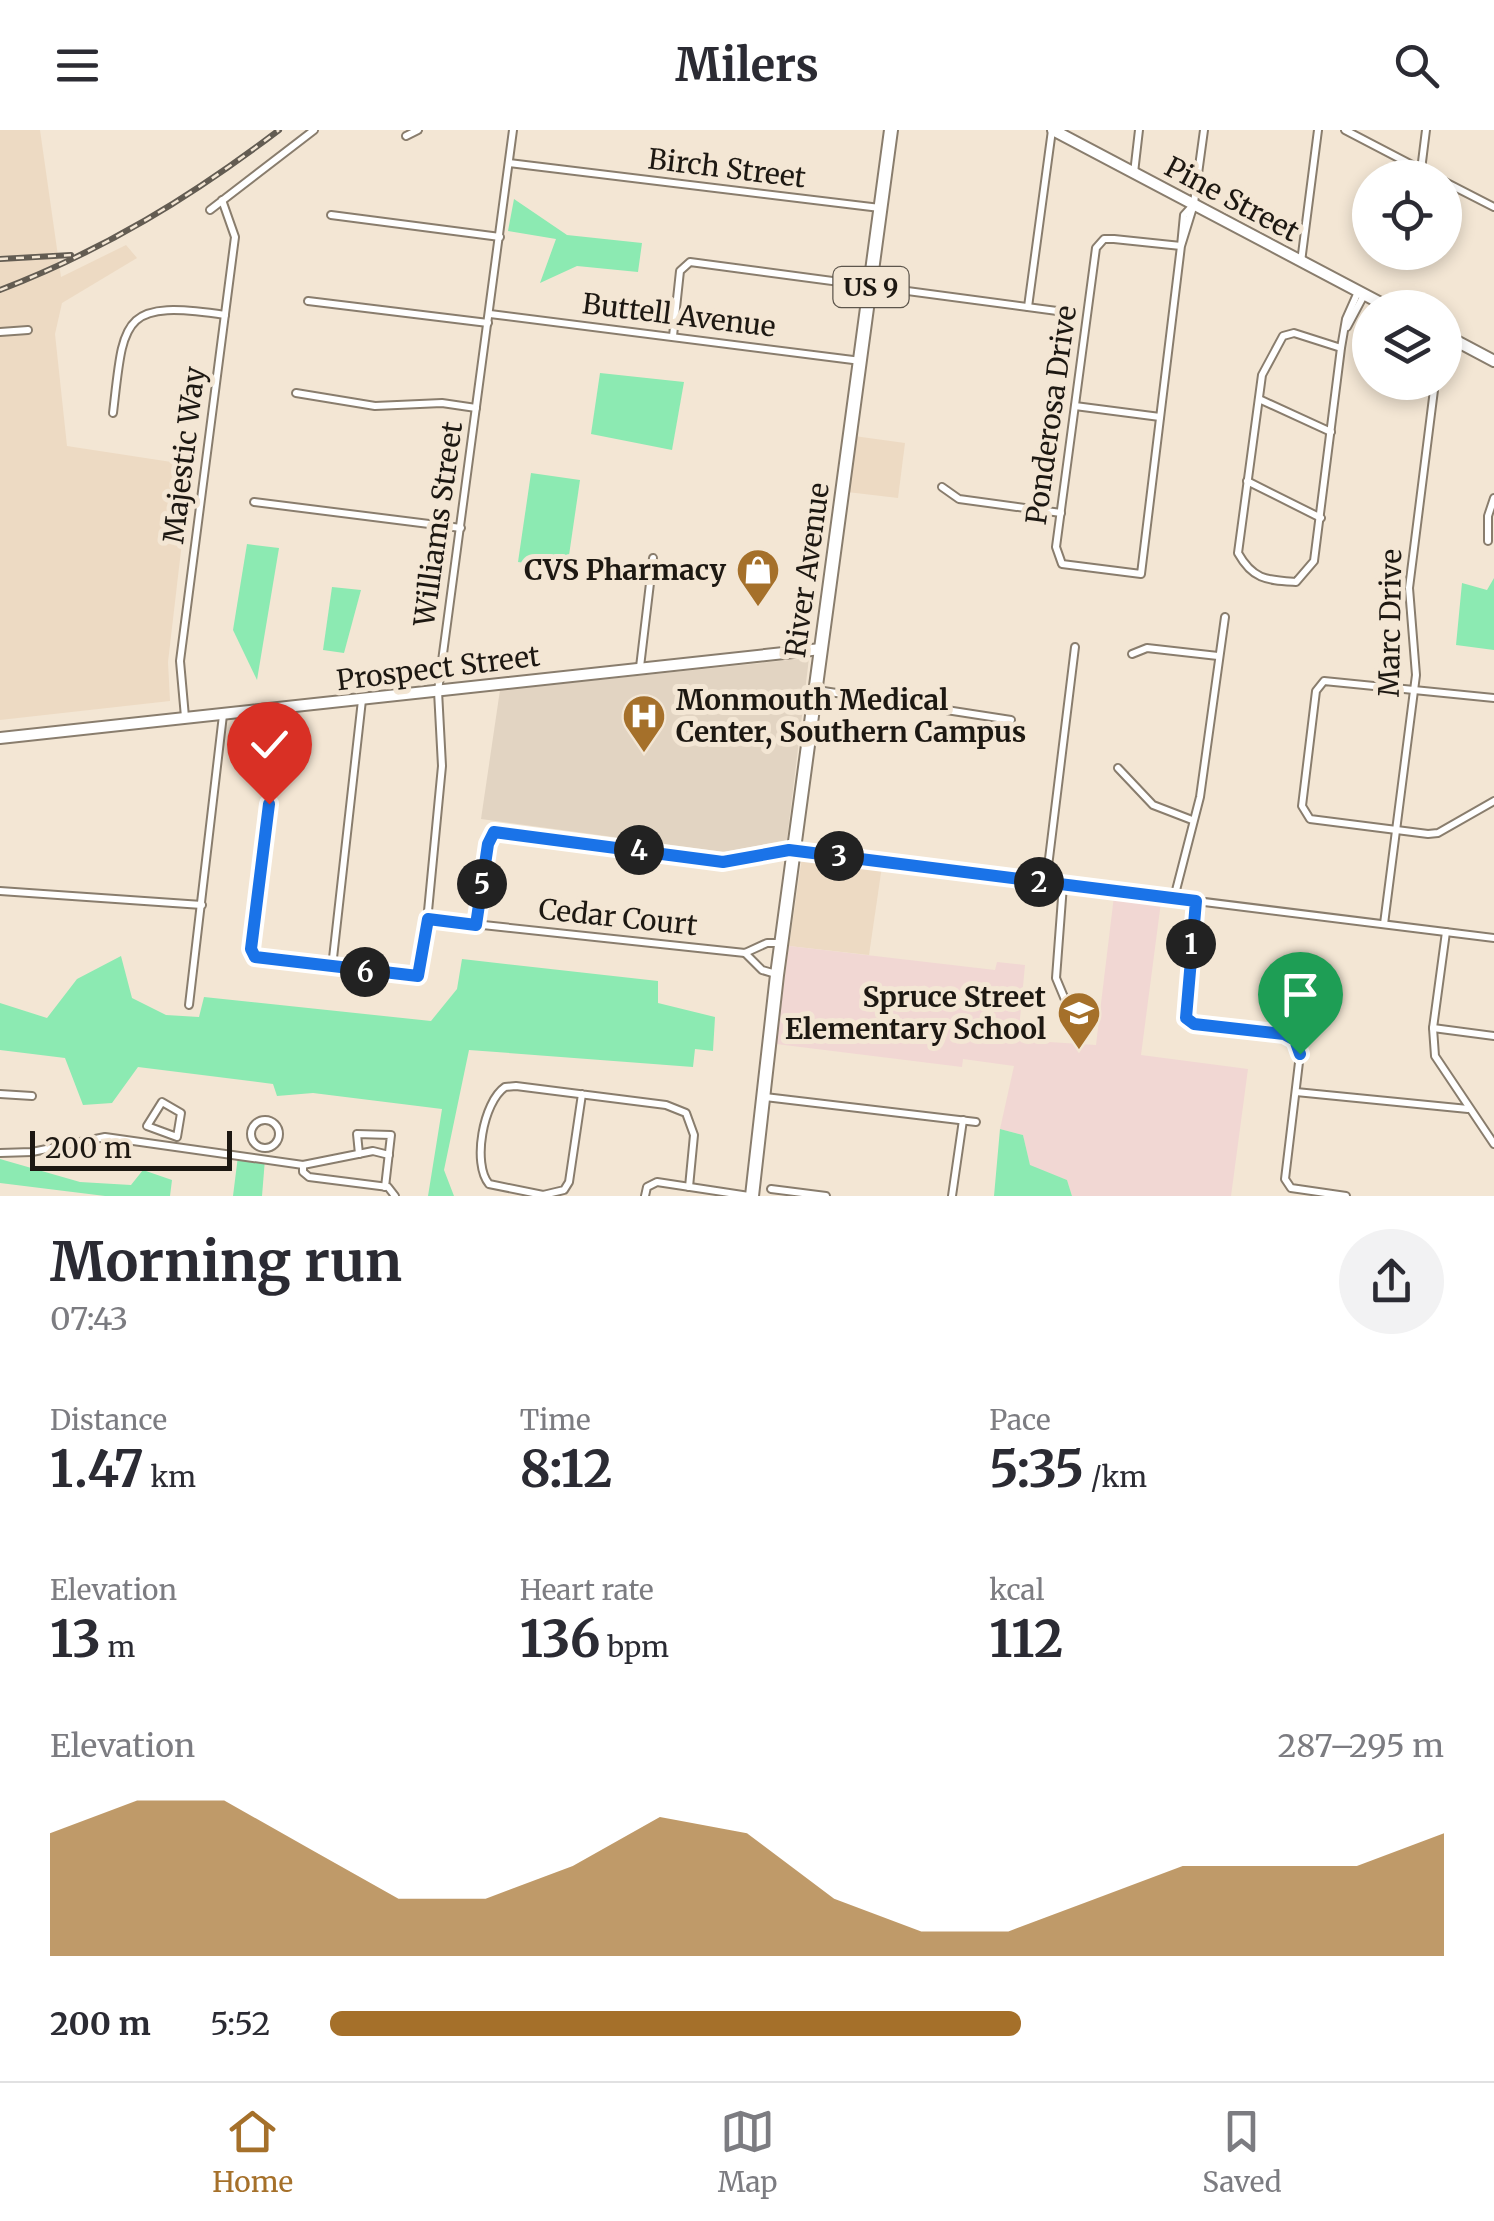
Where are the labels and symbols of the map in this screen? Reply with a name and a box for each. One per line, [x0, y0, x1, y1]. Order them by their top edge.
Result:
street label: Birch Street [646, 140, 808, 196]
street label: Pine Street [1159, 149, 1305, 249]
road number: US 9 [834, 267, 908, 307]
street label: Buttell Avenue [580, 285, 778, 345]
street label: Ponderosa Drive [1018, 303, 1084, 527]
street label: Majestic Way [155, 364, 213, 545]
street label: Williams Street [406, 419, 470, 630]
street label: River Avenue [777, 480, 837, 660]
shop icon: CVS Pharmacy [735, 547, 781, 608]
street label: Marc Drive [1371, 549, 1409, 697]
place label: CVS Pharmacy [524, 552, 726, 588]
street label: Prospect Street [334, 638, 542, 698]
place label: Monmouth Medical Center, Southern Campus [676, 682, 1026, 750]
hospital icon: Monmouth Medical Center, Southern Campus [621, 693, 667, 754]
pin [227, 702, 312, 805]
pin: 4 [614, 825, 664, 875]
pin: 3 [814, 831, 864, 881]
pin: 2 [1014, 857, 1064, 907]
pin: 5 [457, 859, 507, 909]
street label: Cedar Court [537, 891, 699, 943]
pin: 1 [1166, 919, 1216, 969]
pin: 6 [340, 947, 390, 997]
pin [1258, 952, 1343, 1055]
place label: Spruce Street Elementary School [785, 979, 1046, 1047]
school or university icon: Spruce Street Elementary School [1056, 990, 1102, 1051]
scale bar [30, 1126, 232, 1170]

